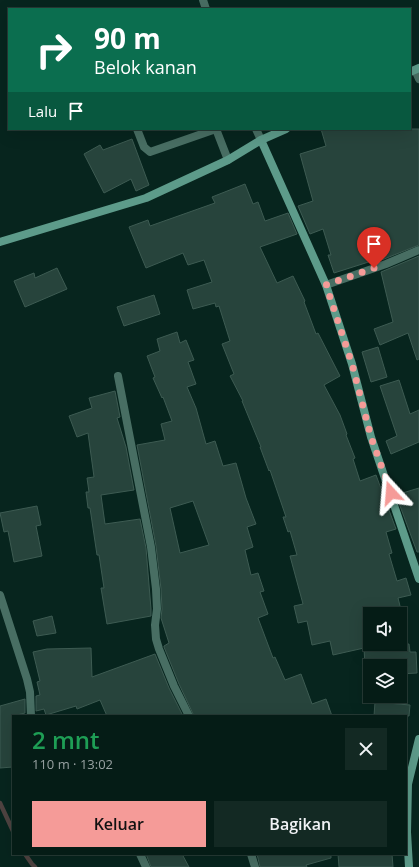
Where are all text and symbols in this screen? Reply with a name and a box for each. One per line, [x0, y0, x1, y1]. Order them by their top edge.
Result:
text: 90 m [94, 19, 161, 57]
icon: right [28, 24, 80, 76]
text: Belok kanan [94, 55, 197, 79]
icon: arrive [65, 100, 87, 122]
text: Lalu [28, 101, 57, 121]
pin [357, 227, 391, 268]
icon: arrive [363, 233, 385, 255]
position arrow [370, 472, 412, 514]
map controls [363, 607, 407, 703]
button: sound [363, 607, 407, 651]
button: layers [363, 659, 407, 703]
text: 2 mnt [32, 723, 100, 756]
button: close [345, 728, 387, 770]
text: 110 m · 13:02 [32, 755, 113, 773]
button: Keluar [32, 801, 206, 847]
button: Bagikan [214, 801, 387, 847]

